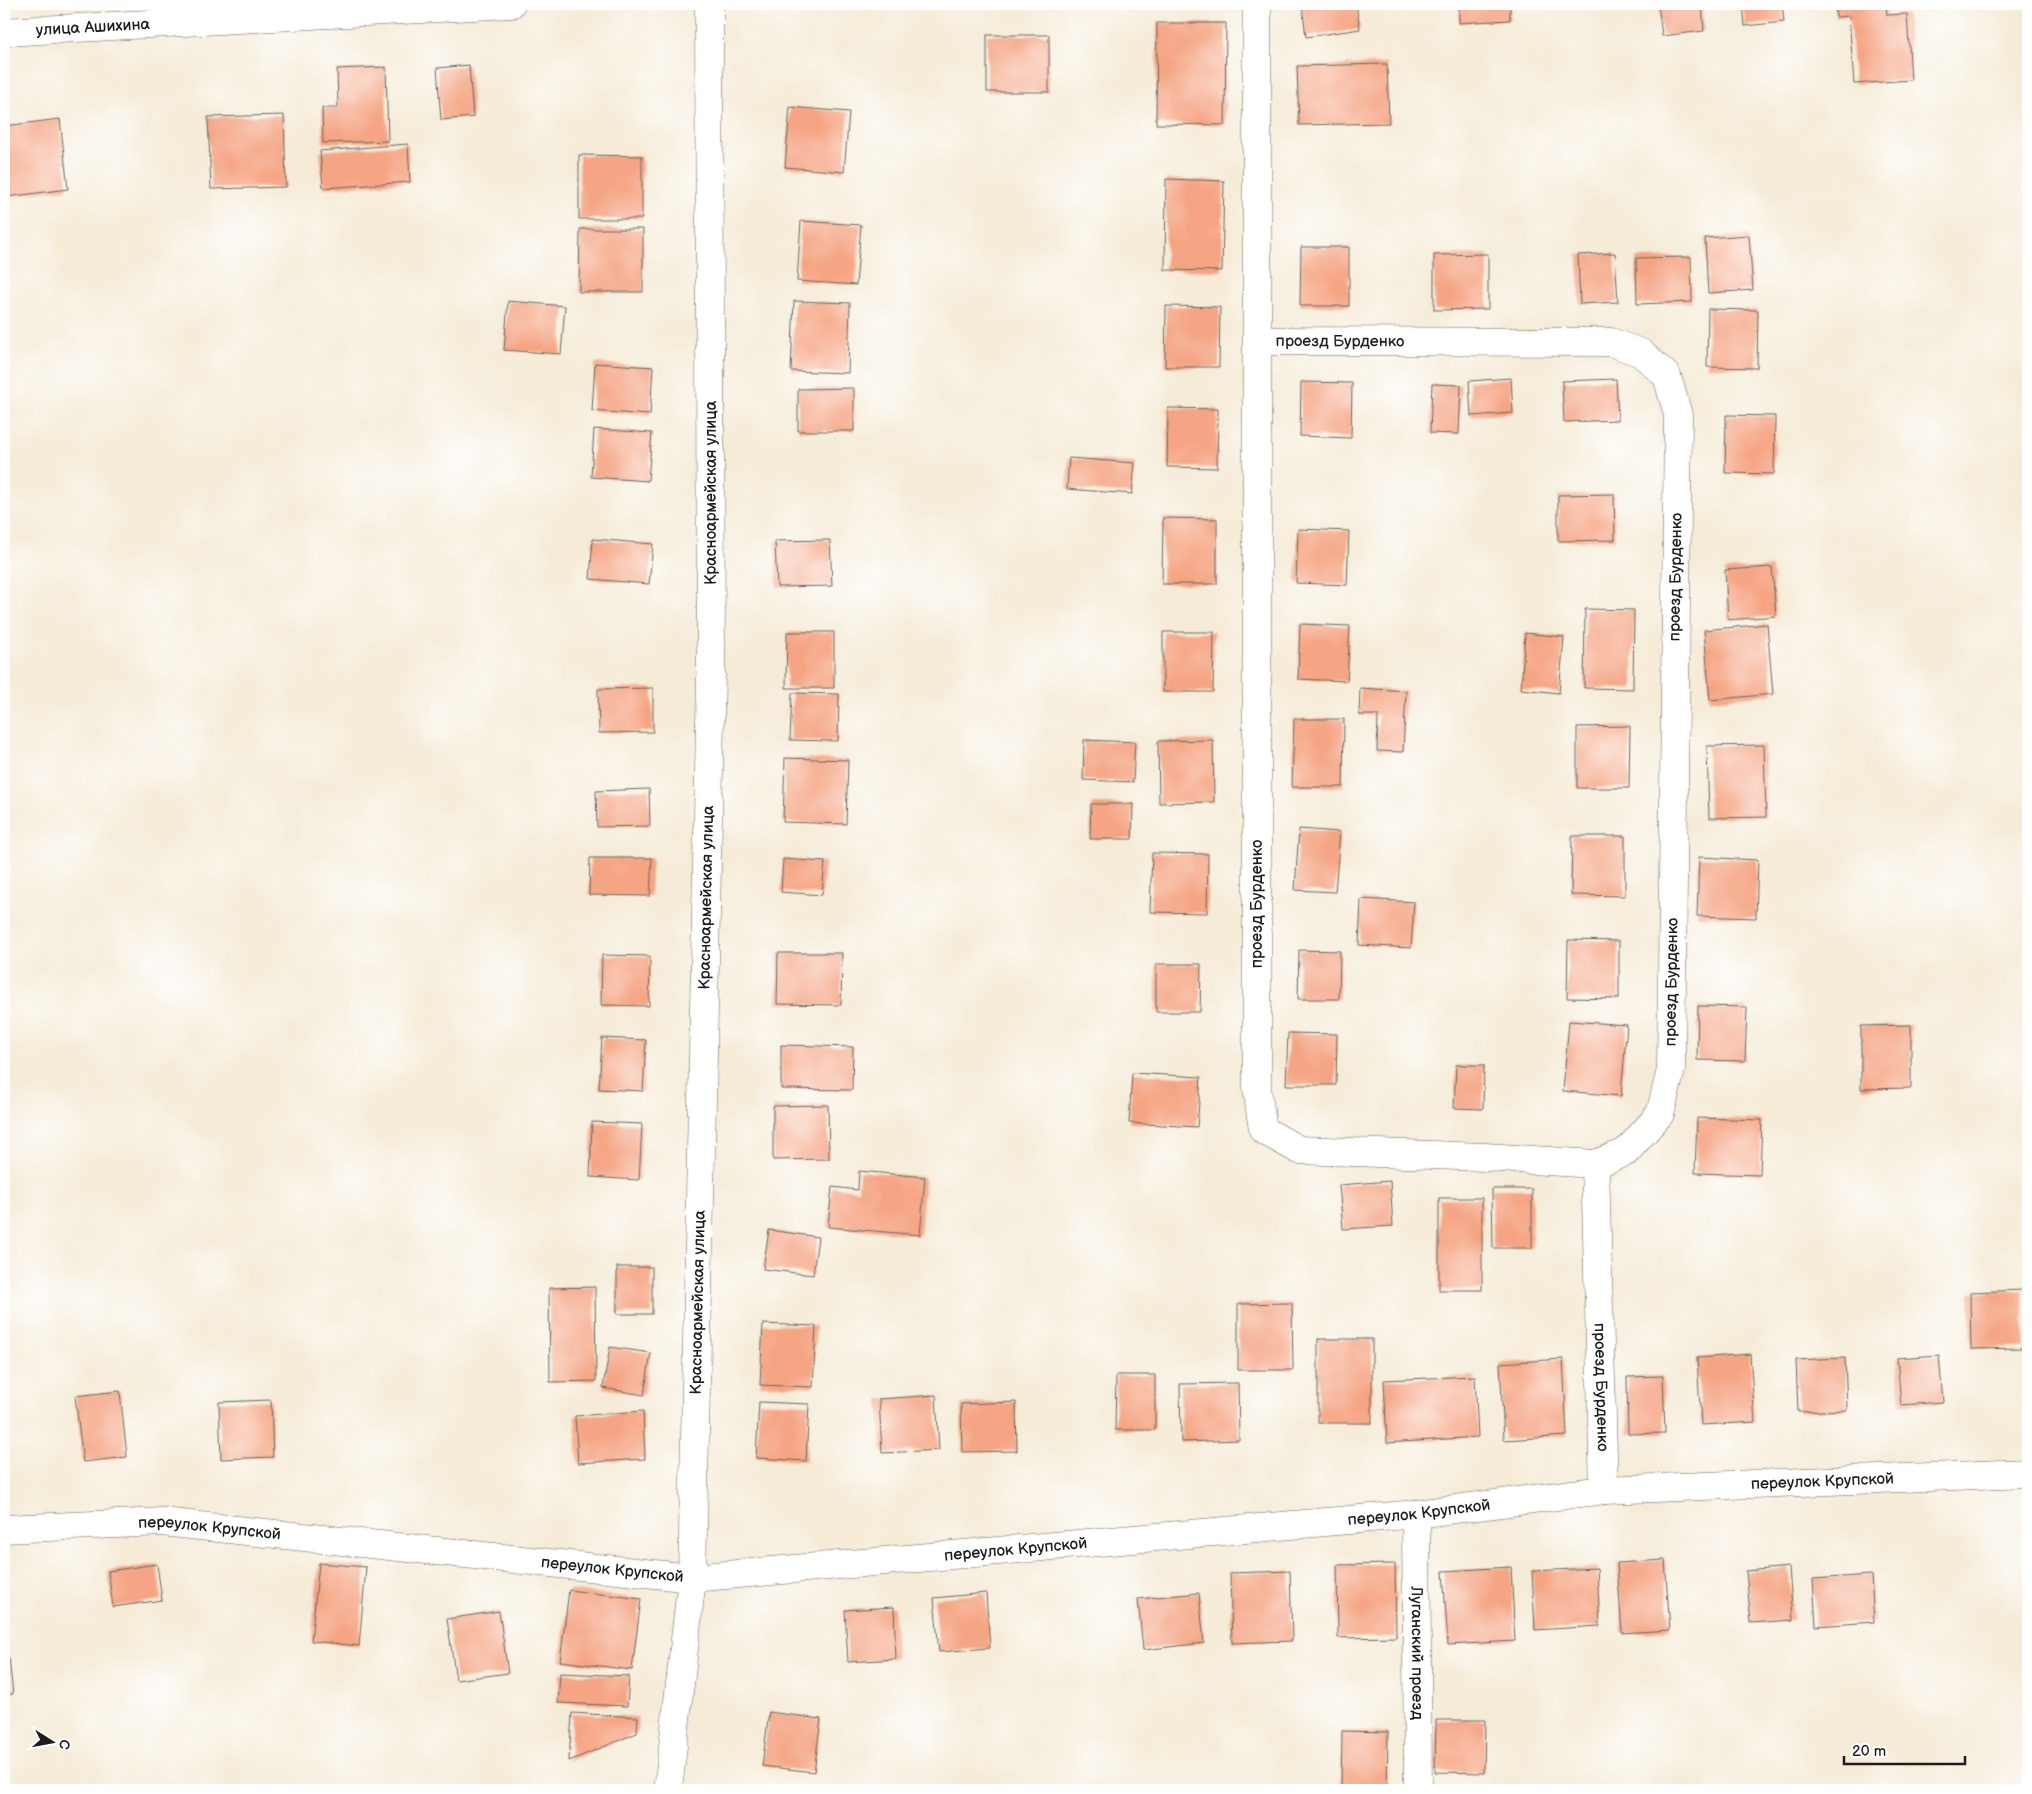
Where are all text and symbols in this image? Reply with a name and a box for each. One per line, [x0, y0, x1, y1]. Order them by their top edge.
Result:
street label: улица Ашихина [35, 14, 151, 40]
street label: проезд Бурденко [1276, 332, 1404, 351]
street label: Красноармейская улица [702, 400, 721, 585]
street label: проезд Бурденко [1665, 513, 1687, 641]
street label: Красноармейская улица [695, 805, 718, 990]
street label: проезд Бурденко [1248, 840, 1267, 968]
street label: проезд Бурденко [1661, 918, 1683, 1046]
street label: Красноармейская улица [686, 1210, 709, 1395]
street label: проезд Бурденко [1590, 1322, 1612, 1452]
street label: переулок Крупской [1750, 1469, 1894, 1494]
street label: переулок Крупской [1347, 1495, 1491, 1530]
street label: переулок Крупской [138, 1512, 282, 1544]
street label: переулок Крупской [943, 1534, 1088, 1565]
street label: переулок Крупской [540, 1553, 685, 1587]
street label: Луганский проезд [1407, 1585, 1427, 1720]
north arrow [28, 1716, 78, 1766]
scale bar [1844, 1734, 1966, 1766]
text: С [55, 1738, 74, 1751]
text: 20 m [1852, 1742, 1886, 1761]

